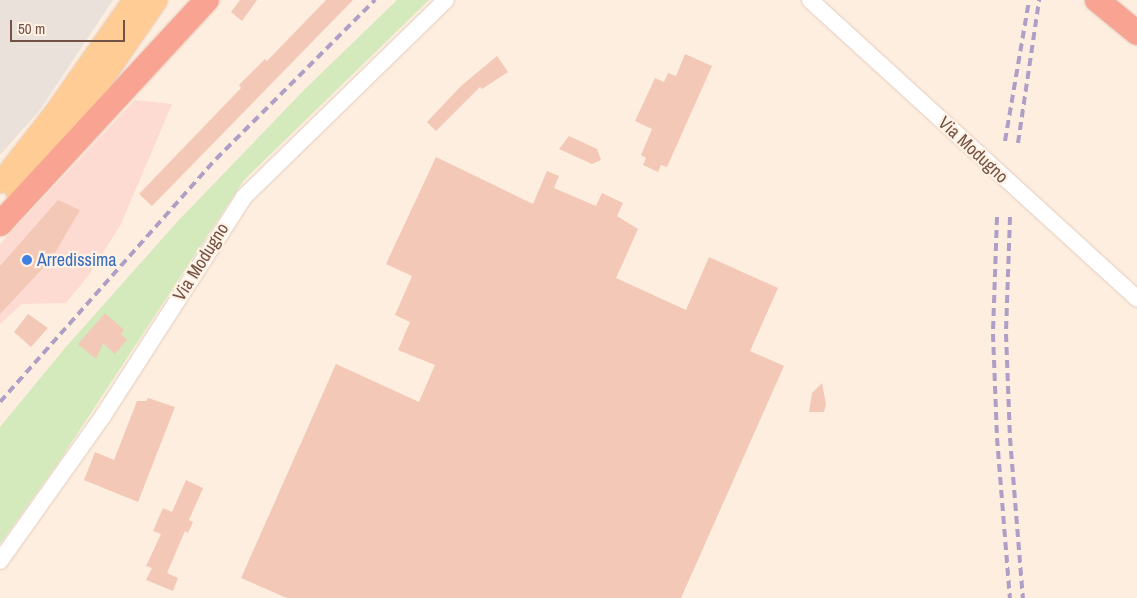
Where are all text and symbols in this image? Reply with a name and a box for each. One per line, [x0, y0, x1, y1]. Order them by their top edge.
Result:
scale bar [12, 10, 128, 42]
text: 50 m [18, 18, 45, 39]
street label: Via Modugno [934, 112, 1012, 188]
street label: Via Modugno [169, 219, 233, 305]
place label: Arredissima [37, 249, 117, 271]
marker: Arredissima [21, 254, 33, 266]

